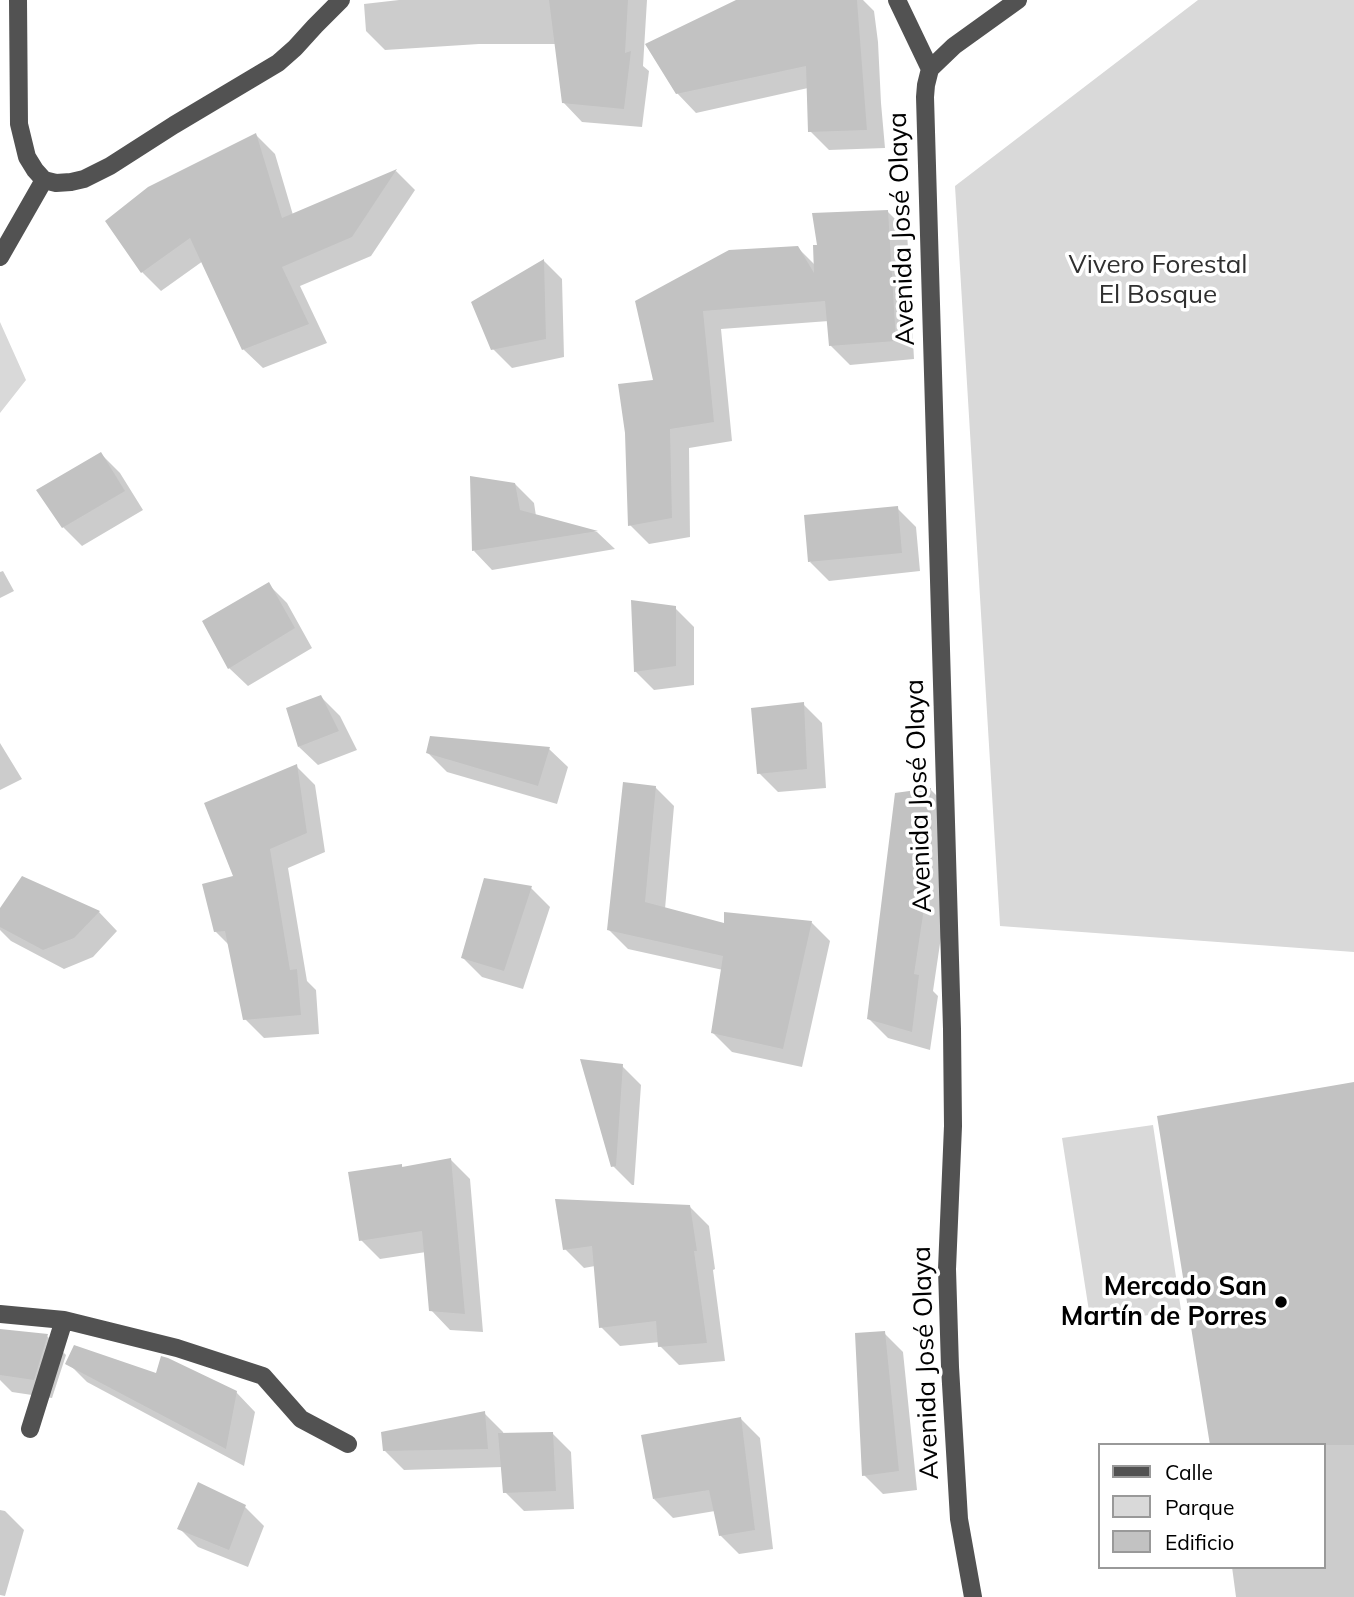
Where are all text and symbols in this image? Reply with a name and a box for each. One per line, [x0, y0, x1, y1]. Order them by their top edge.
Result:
street label: Avenida José Olaya [882, 112, 922, 346]
park label: Vivero Forestal El Bosque [1068, 249, 1248, 310]
street label: Avenida José Olaya [899, 679, 939, 913]
street label: Avenida José Olaya [906, 1246, 946, 1480]
place label: Mercado San Martín de Porres [1061, 1271, 1267, 1332]
marker: Mercado San Martín de Porres [1273, 1294, 1289, 1310]
legend [1098, 1443, 1326, 1569]
text: Calle [1165, 1459, 1213, 1485]
text: Parque [1165, 1494, 1234, 1520]
text: Edificio [1165, 1529, 1234, 1555]

